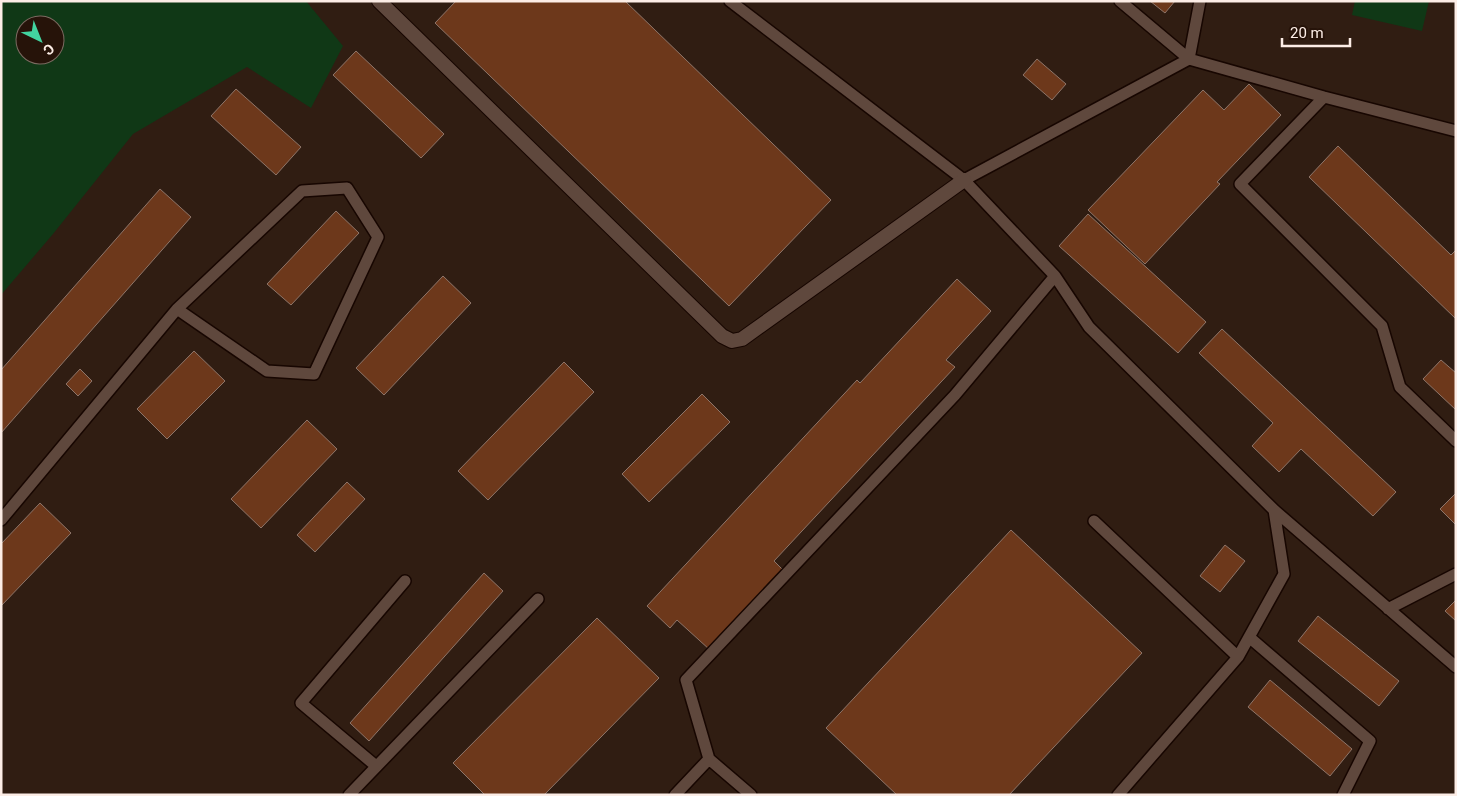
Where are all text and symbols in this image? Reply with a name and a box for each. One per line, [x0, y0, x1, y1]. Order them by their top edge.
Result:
north arrow [15, 15, 65, 65]
scale bar [1282, 15, 1350, 47]
text: 20 m [1290, 24, 1324, 42]
text: С [40, 41, 58, 58]

